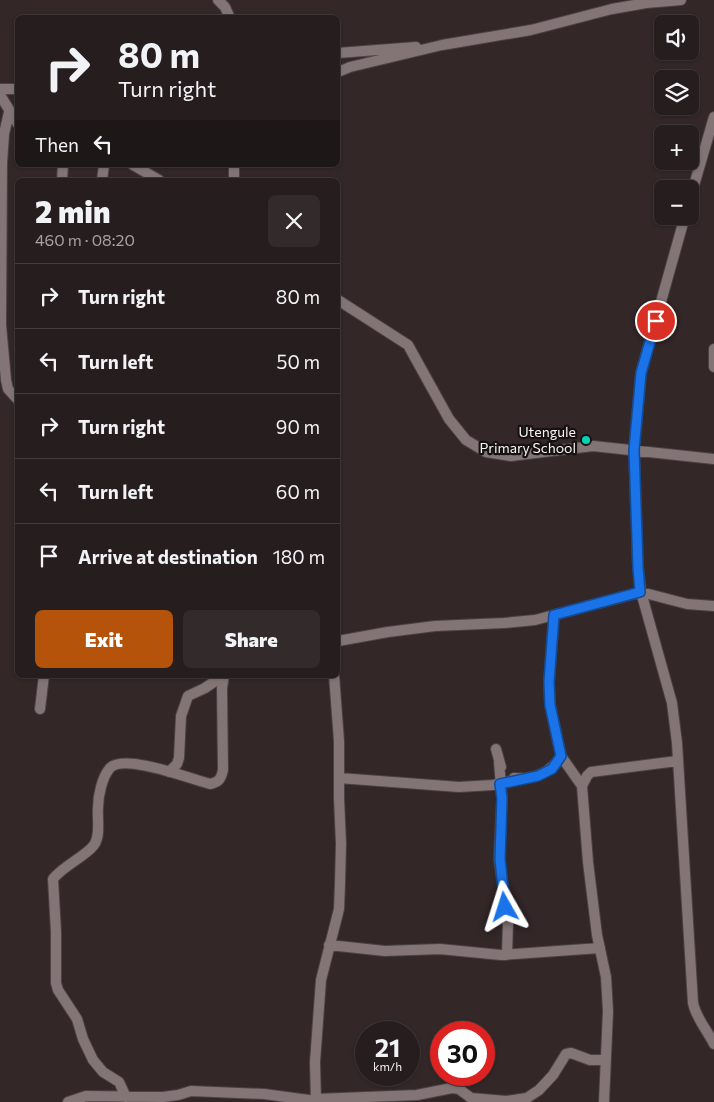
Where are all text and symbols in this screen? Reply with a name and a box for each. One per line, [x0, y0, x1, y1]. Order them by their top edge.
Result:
map controls [654, 15, 699, 225]
button: sound [654, 15, 699, 60]
text: 80 m [118, 32, 200, 75]
icon: right [35, 35, 100, 100]
button: layers [654, 70, 699, 115]
text: Turn right [118, 75, 216, 102]
button: + [654, 125, 699, 170]
icon: left [89, 130, 117, 158]
text: Then [35, 133, 79, 156]
button: − [654, 180, 699, 225]
text: 2 min [35, 192, 110, 229]
button: close [268, 195, 320, 247]
text: 460 m · 08:20 [35, 230, 135, 249]
icon: right [35, 282, 63, 310]
text: Turn right [78, 285, 165, 308]
text: 80 m [276, 285, 320, 308]
pin [635, 300, 677, 342]
icon: arrive [642, 307, 670, 335]
icon: left [35, 347, 63, 375]
text: Turn left [78, 350, 153, 373]
text: 50 m [276, 350, 320, 373]
icon: right [35, 412, 63, 440]
text: Turn right [78, 415, 165, 438]
text: 90 m [276, 415, 320, 438]
place label: Utengule Primary School [480, 423, 576, 456]
marker: Utengule Primary School [580, 434, 592, 446]
icon: left [35, 477, 63, 505]
text: Turn left [78, 480, 153, 503]
text: 60 m [276, 480, 320, 503]
icon: arrive [35, 542, 63, 570]
text: Arrive at destination [78, 545, 258, 568]
text: 180 m [273, 545, 325, 568]
button: Exit [35, 610, 173, 668]
button: Share [183, 610, 320, 668]
position arrow [478, 880, 530, 932]
speed limit sign: 30 [430, 1021, 495, 1086]
text: 21 [375, 1032, 400, 1062]
text: km/h [373, 1059, 402, 1073]

